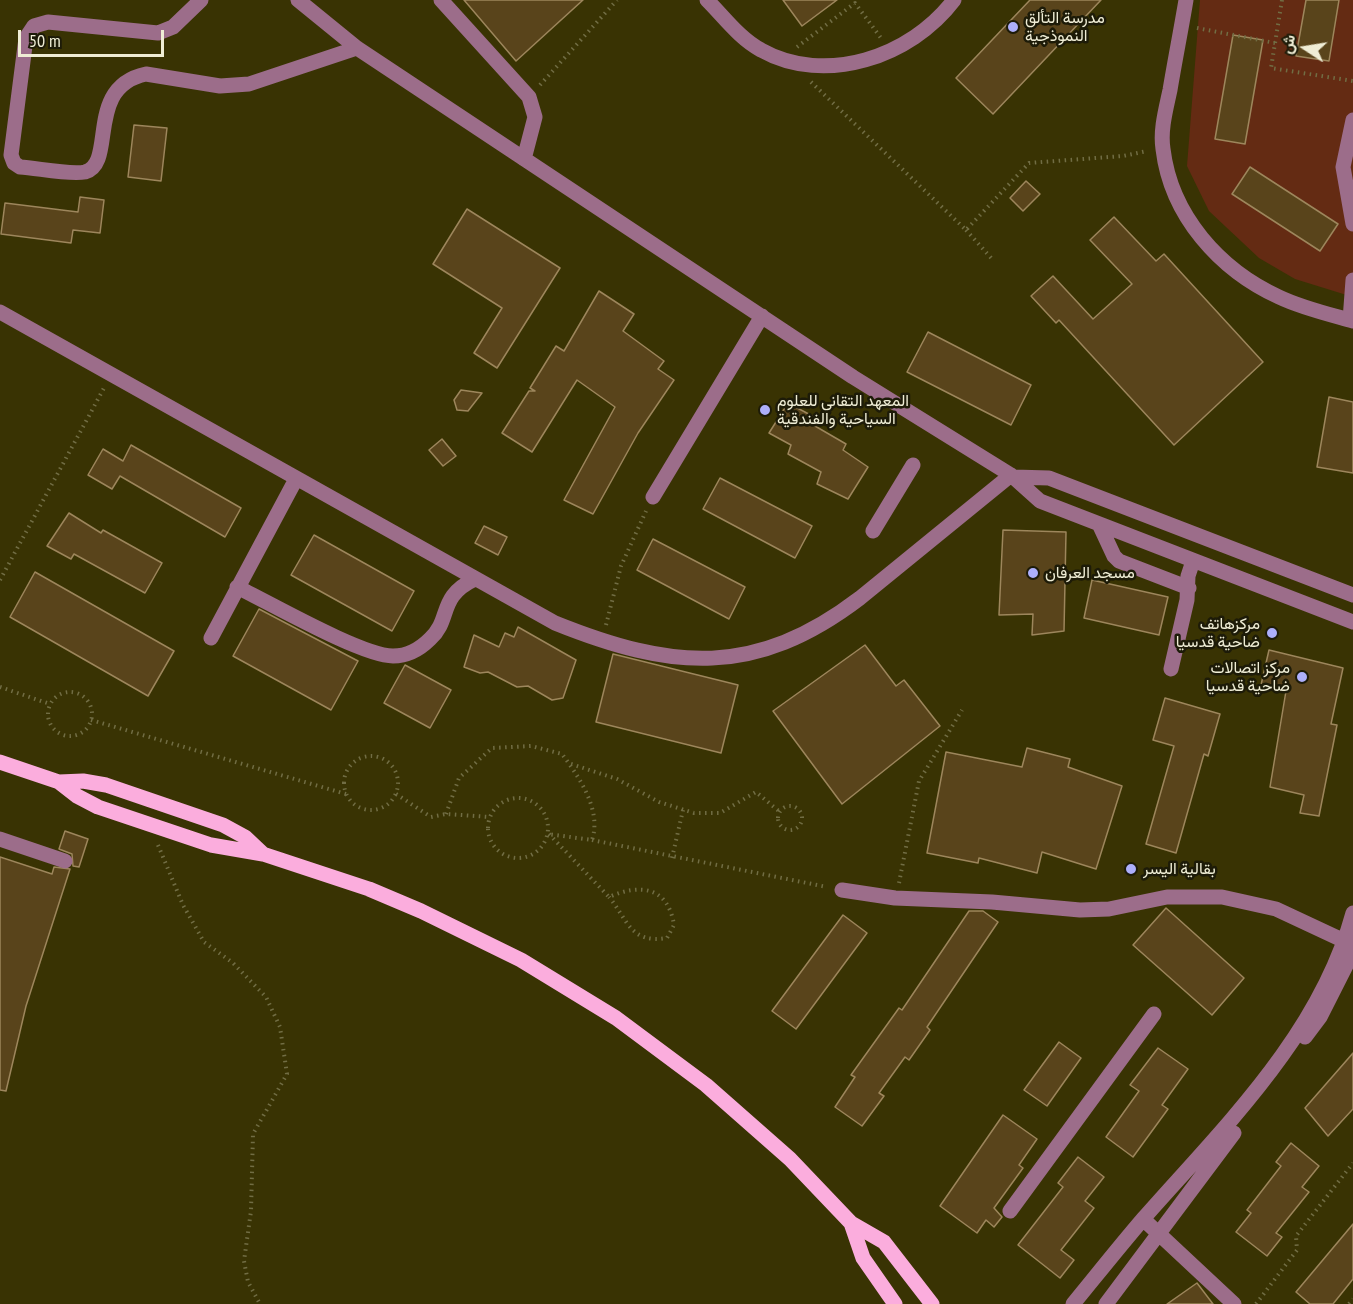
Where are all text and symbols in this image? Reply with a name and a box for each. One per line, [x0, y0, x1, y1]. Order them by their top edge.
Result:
place label: مدرسة التألق النموذجية [1025, 8, 1105, 46]
scale bar [21, 18, 166, 56]
north arrow [1275, 18, 1335, 78]
marker: مدرسة التألق النموذجية [1006, 20, 1020, 34]
text: 50 m [29, 29, 61, 52]
text: ش [1276, 33, 1299, 56]
place label: المعهد التقاني للعلوم السياحية والفندقية [777, 391, 909, 429]
marker: المعهد التقاني للعلوم السياحية والفندقية [758, 403, 772, 417]
place label: مسجد العرفان [1045, 563, 1135, 583]
marker: مسجد العرفان [1026, 566, 1040, 580]
place label: مركزهاتف ضاحية قدسيا [1176, 614, 1260, 652]
marker: مركزهاتف ضاحية قدسيا [1265, 626, 1279, 640]
place label: مركز اتصالات ضاحية قدسيا [1206, 658, 1290, 696]
marker: مركز اتصالات ضاحية قدسيا [1295, 670, 1309, 684]
place label: بقالية اليسر [1143, 859, 1216, 879]
marker: بقالية اليسر [1124, 862, 1138, 876]

